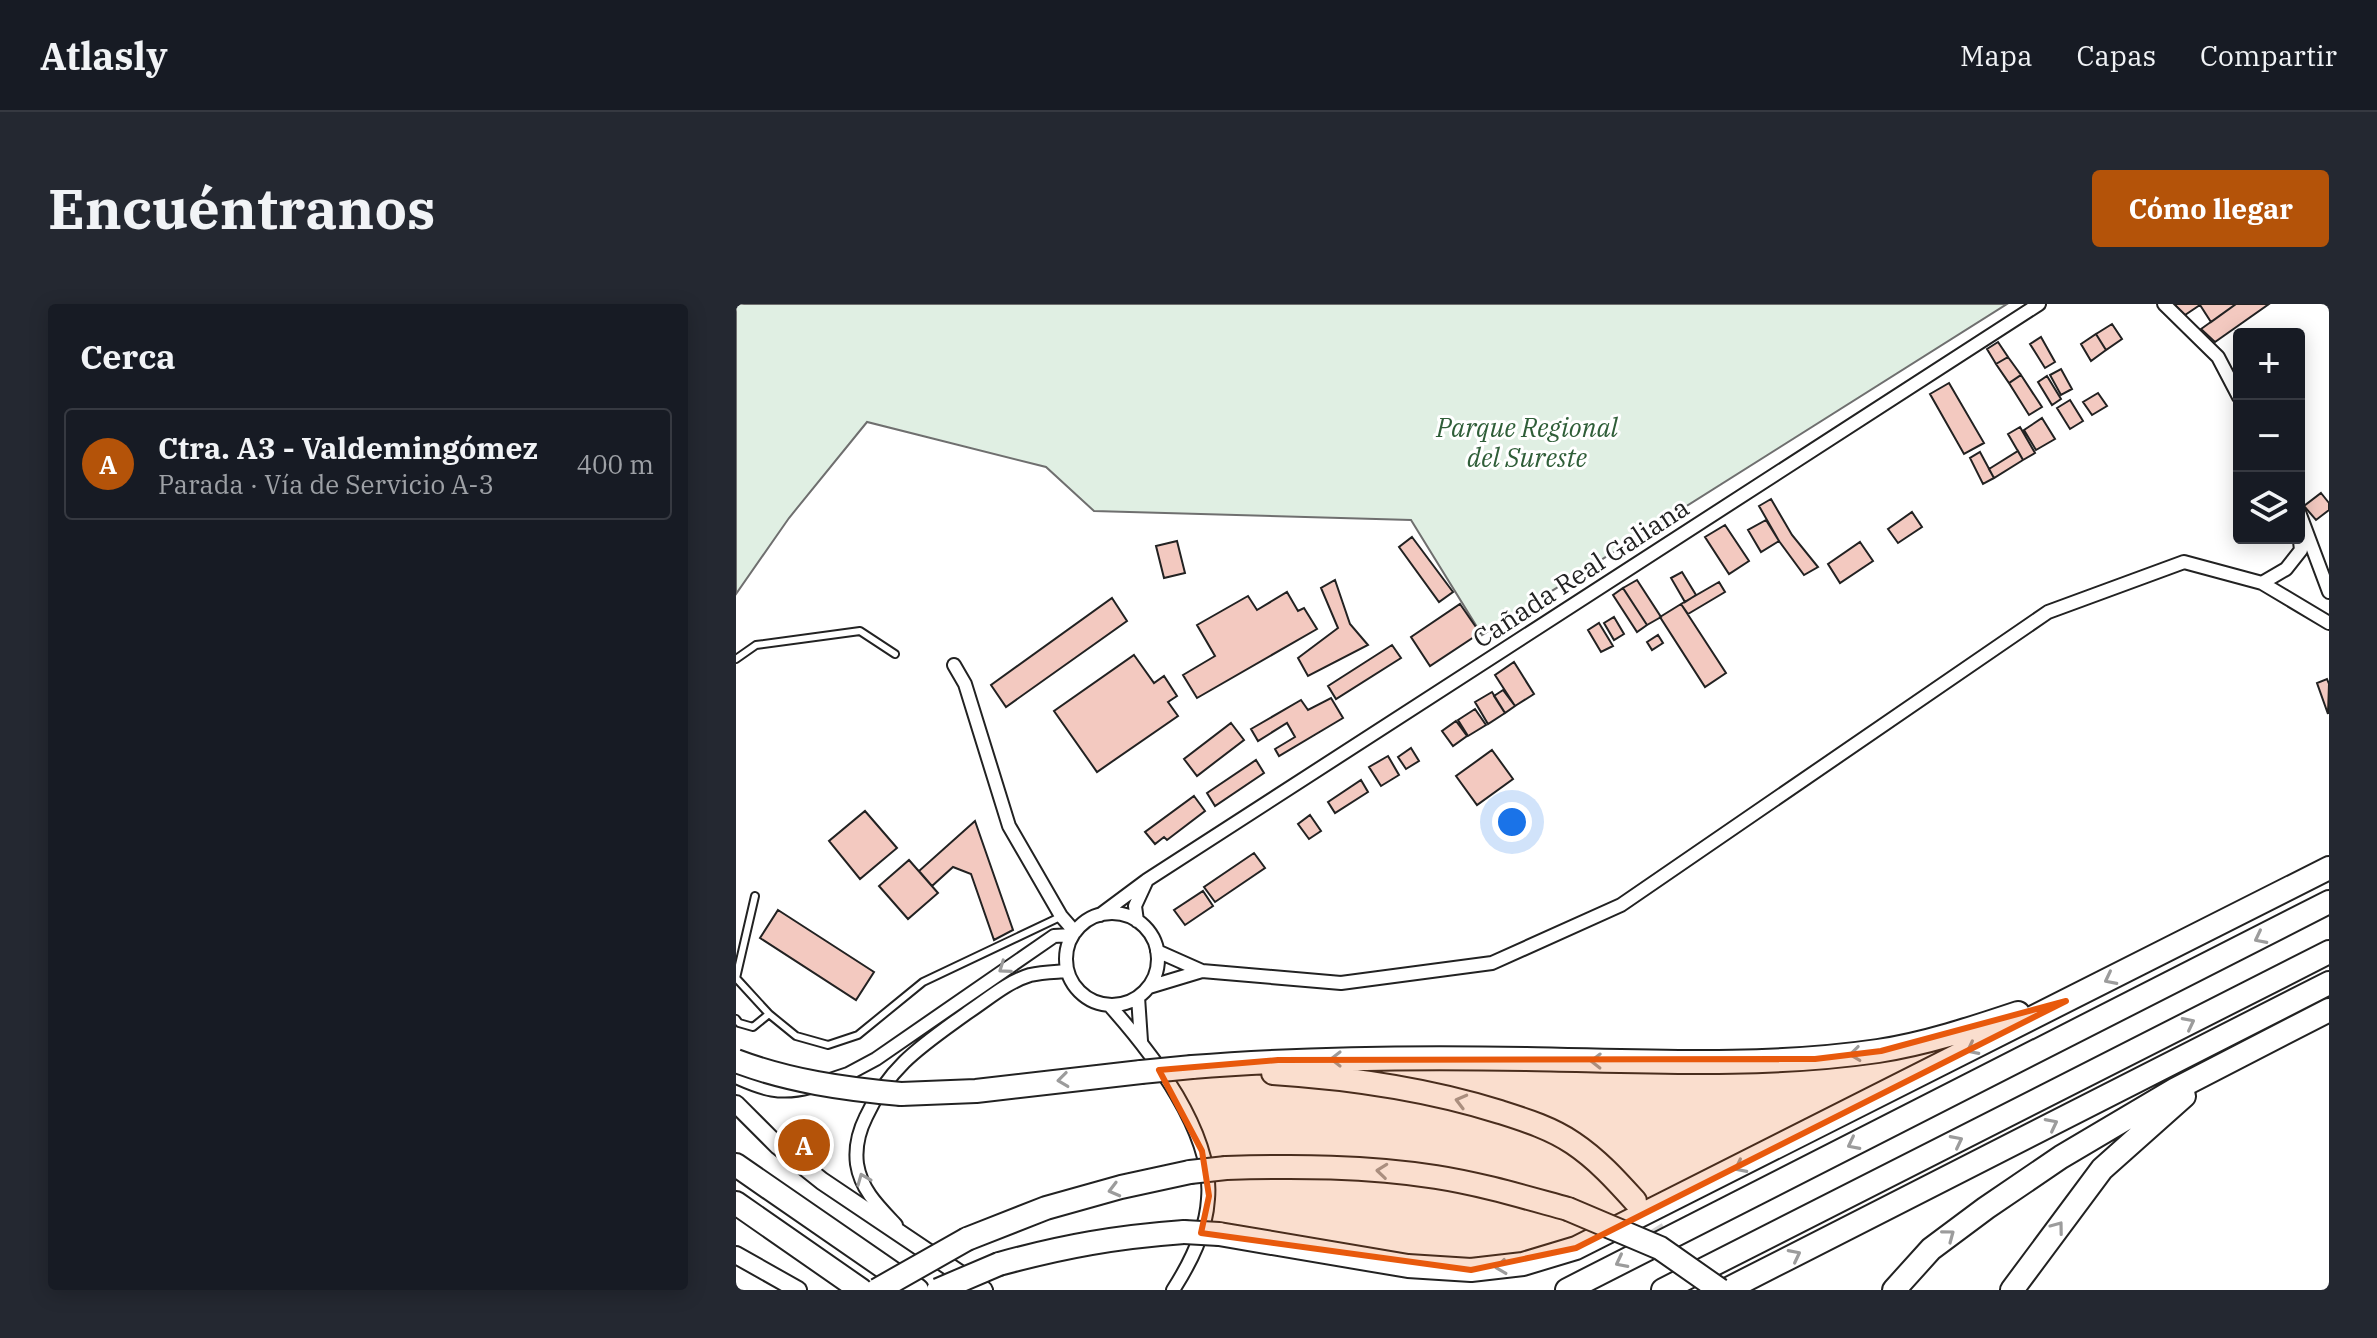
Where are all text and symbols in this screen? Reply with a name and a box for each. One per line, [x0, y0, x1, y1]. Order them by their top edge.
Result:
text: Atlasly [40, 31, 168, 80]
text: Mapa [1960, 37, 2033, 74]
text: Capas [2077, 37, 2156, 74]
text: Compartir [2200, 37, 2337, 74]
button: Cómo llegar [2092, 170, 2329, 247]
text: Encuéntranos [48, 172, 435, 244]
map controls [2233, 328, 2305, 544]
button: + [2233, 328, 2305, 400]
text: Cerca [80, 334, 176, 378]
button: − [2233, 400, 2305, 472]
park label: Parque Regional del Sureste [1435, 410, 1619, 474]
text: Ctra. A3 - Valdemingómez [158, 428, 538, 467]
text: A [99, 447, 117, 481]
text: 400 m [576, 447, 654, 481]
text: Parada · Vía de Servicio A-3 [158, 467, 494, 501]
button: layers [2233, 472, 2305, 544]
street label: Cañada Real Galiana [1466, 490, 1695, 655]
your location [1492, 802, 1532, 842]
one-way arrow [2253, 928, 2268, 943]
one-way arrow [999, 958, 1013, 973]
one-way arrow [2103, 969, 2118, 985]
one-way arrow [2181, 1018, 2196, 1033]
one-way arrow [1965, 1040, 1980, 1055]
one-way arrow [1848, 1045, 1861, 1062]
one-way arrow [1329, 1051, 1342, 1068]
one-way arrow [1589, 1052, 1602, 1069]
one-way arrow [1056, 1072, 1069, 1089]
one-way arrow [1455, 1093, 1469, 1110]
pin: A [778, 1115, 830, 1175]
one-way arrow [2043, 1118, 2058, 1134]
one-way arrow [1846, 1135, 1861, 1150]
one-way arrow [1949, 1135, 1964, 1150]
one-way arrow [1734, 1157, 1749, 1173]
one-way arrow [1375, 1162, 1388, 1179]
one-way arrow [856, 1173, 873, 1187]
one-way arrow [1107, 1180, 1121, 1197]
one-way arrow [2048, 1221, 2063, 1236]
one-way arrow [1941, 1231, 1955, 1245]
one-way arrow [1787, 1249, 1802, 1264]
one-way arrow [1615, 1253, 1630, 1268]
one-way arrow [1495, 1258, 1508, 1275]

